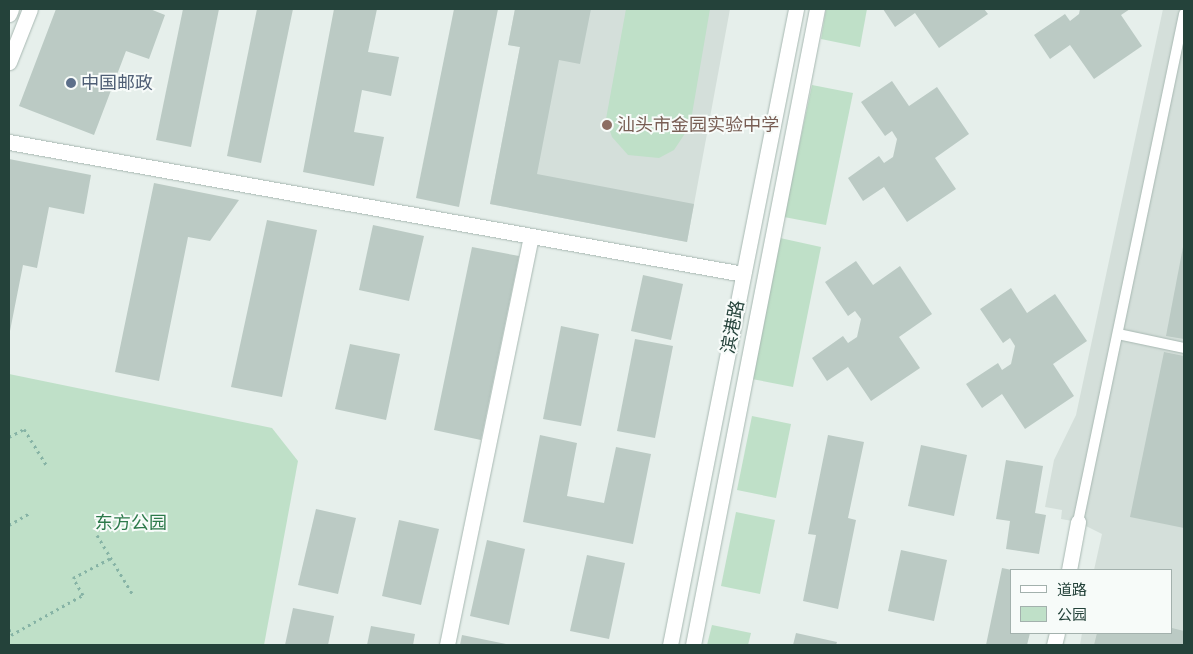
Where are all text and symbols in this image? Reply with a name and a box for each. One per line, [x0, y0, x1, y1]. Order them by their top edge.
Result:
place label: 中国邮政 [81, 72, 153, 94]
marker: 中国邮政 [65, 77, 77, 89]
place label: 汕头市金园实验中学 [617, 114, 779, 136]
marker: 汕头市金园实验中学 [601, 119, 613, 131]
street label: 滨港路 [717, 298, 749, 356]
park label: 东方公园 [95, 512, 167, 534]
legend [1010, 569, 1173, 634]
text: 道路 [1057, 581, 1087, 599]
text: 公园 [1057, 606, 1087, 624]

